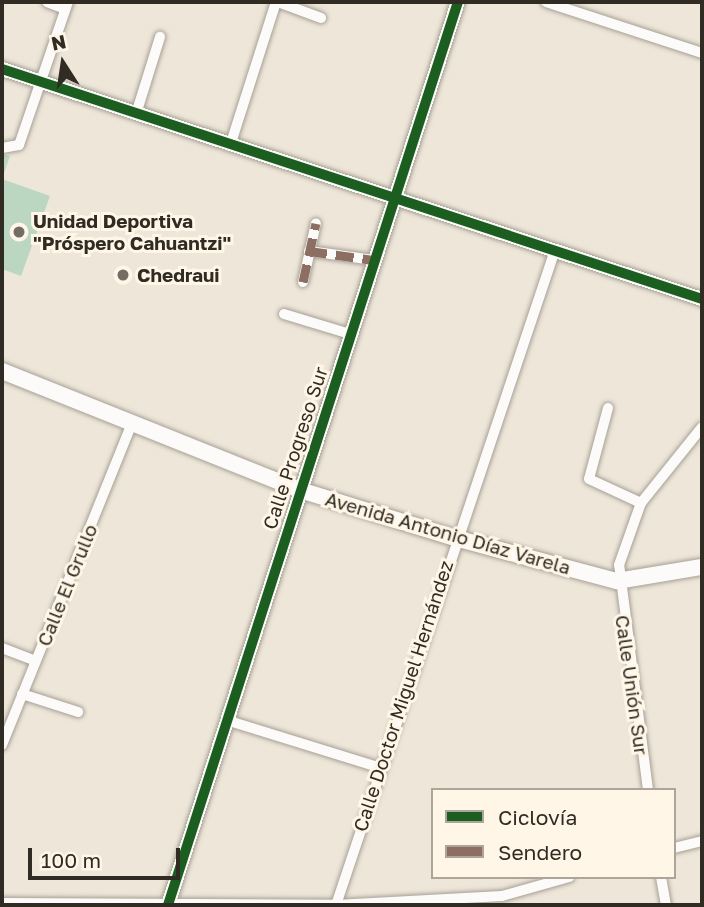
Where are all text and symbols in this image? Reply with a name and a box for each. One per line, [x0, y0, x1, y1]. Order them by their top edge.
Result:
north arrow [28, 28, 98, 98]
text: N [49, 29, 68, 55]
place label: Unidad Deportiva "Próspero Cahuantzi" [33, 210, 231, 254]
marker: Unidad Deportiva "Próspero Cahuantzi" [11, 224, 27, 240]
place label: Chedraui [137, 264, 220, 286]
marker: Chedraui [115, 267, 131, 283]
street label: Calle Progreso Sur [258, 364, 332, 532]
street label: Avenida Antonio Díaz Varela [323, 487, 573, 579]
street label: Calle El Grullo [32, 521, 102, 649]
street label: Calle Doctor Miguel Hernández [348, 558, 458, 834]
street label: Calle Unión Sur [611, 614, 653, 756]
legend [431, 788, 676, 879]
text: Ciclovía [498, 804, 577, 830]
scale bar [32, 834, 184, 878]
text: Sendero [498, 839, 582, 865]
text: 100 m [41, 847, 101, 873]

